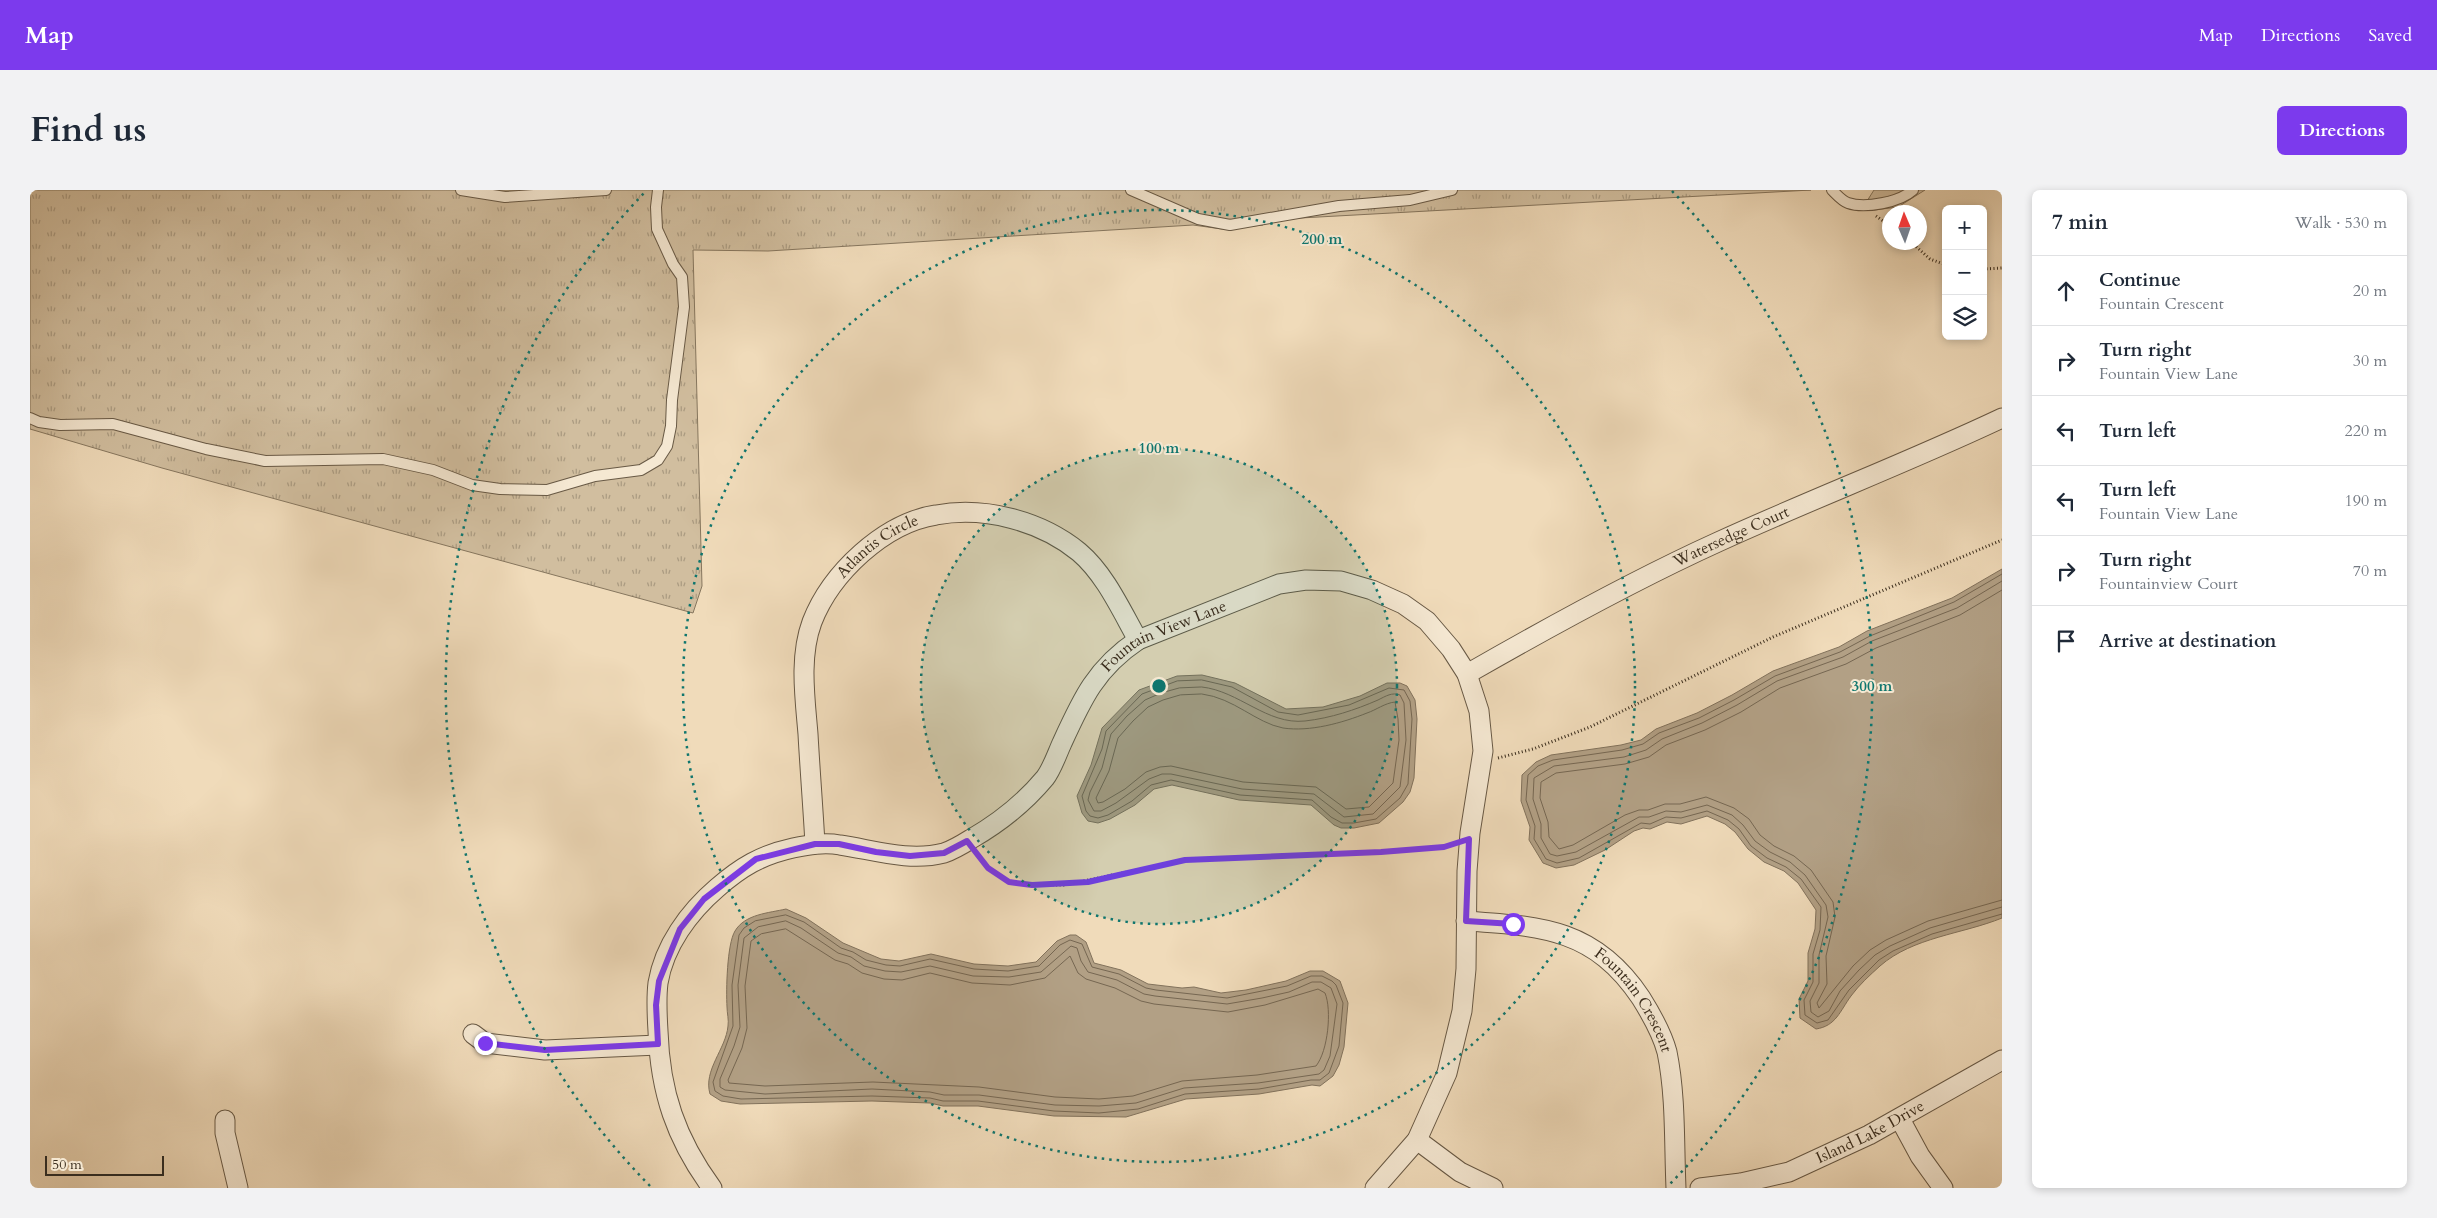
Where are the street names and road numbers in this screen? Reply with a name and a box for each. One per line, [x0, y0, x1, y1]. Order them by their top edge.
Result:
street label: Watersedge Court [1669, 501, 1793, 573]
street label: Atlantis Circle [832, 509, 921, 583]
street label: Fountain View Lane [1096, 595, 1230, 677]
street label: Fountain Crescent [1590, 942, 1678, 1055]
street label: Island Lake Drive [1812, 1095, 1928, 1169]

